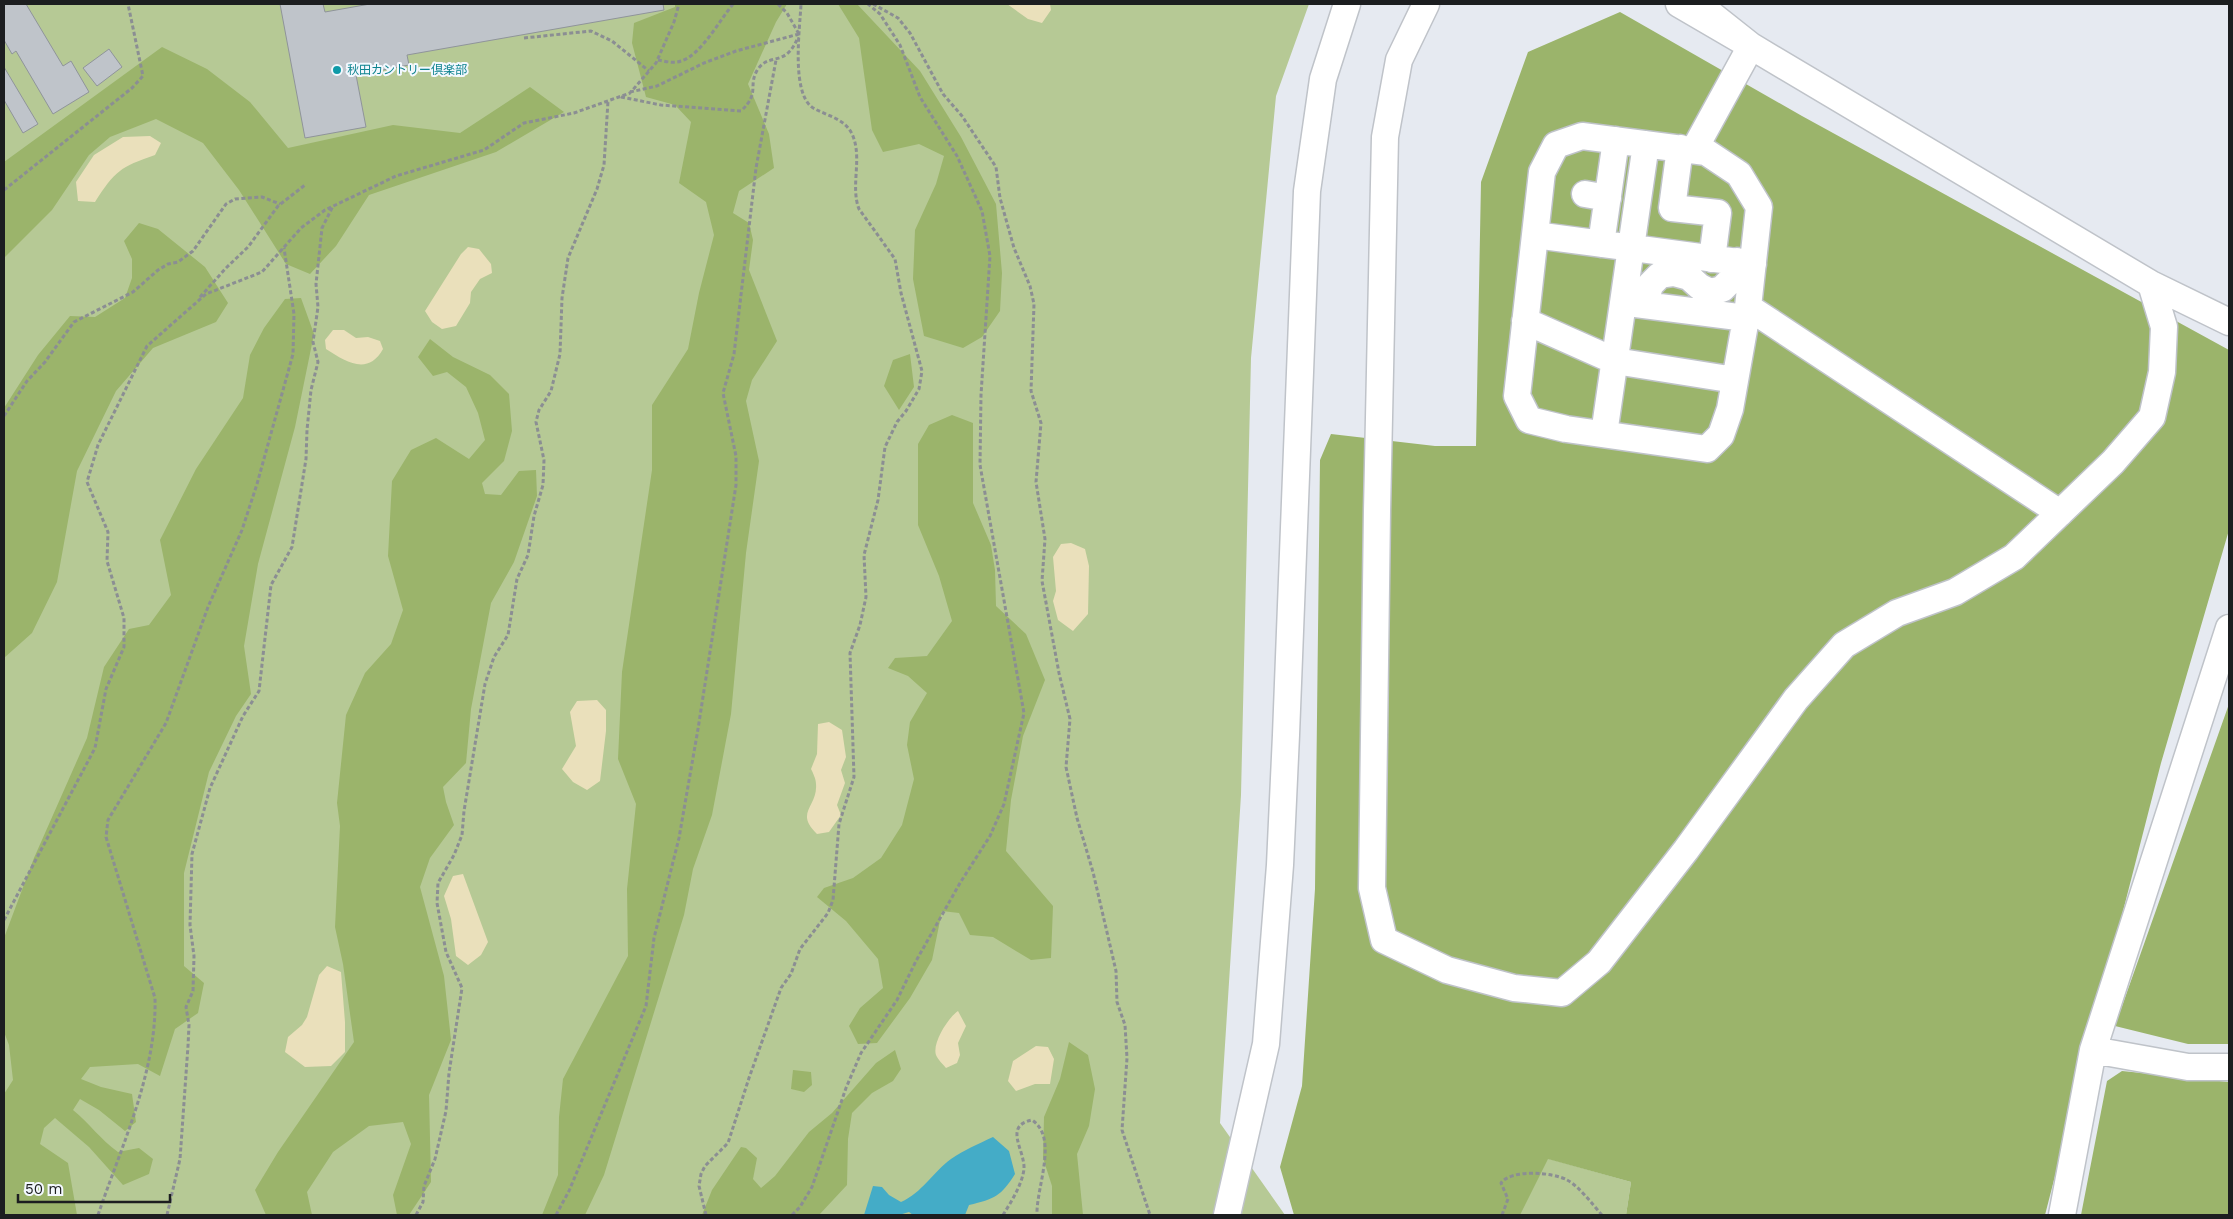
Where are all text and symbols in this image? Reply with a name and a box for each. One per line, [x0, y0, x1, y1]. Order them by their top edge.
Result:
place label: 秋田カントリー倶楽部 [347, 63, 467, 77]
marker: 秋田カントリー倶楽部 [331, 64, 343, 76]
scale bar [18, 1172, 170, 1204]
text: 50 m [25, 1180, 62, 1198]

